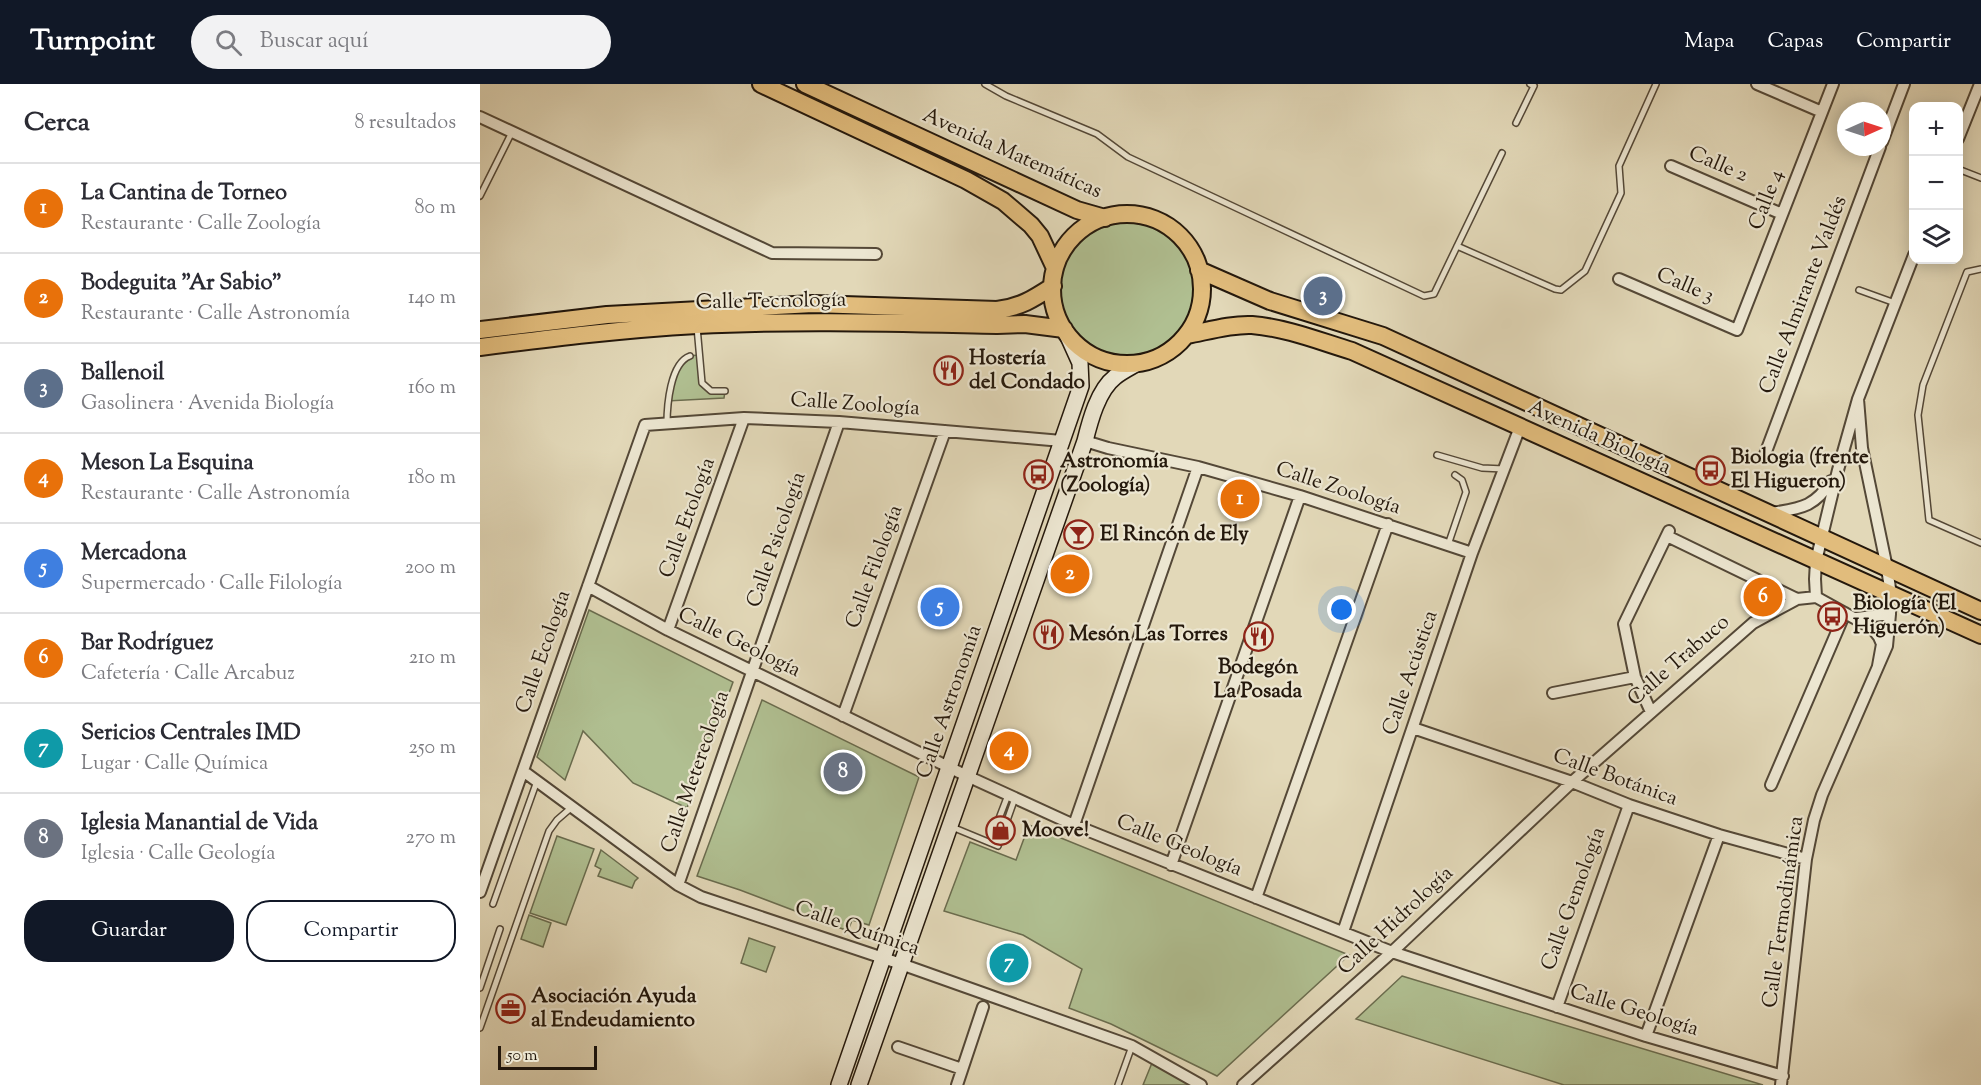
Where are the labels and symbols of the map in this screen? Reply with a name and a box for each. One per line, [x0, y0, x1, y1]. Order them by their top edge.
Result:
street label: Avenida Matemáticas [918, 101, 1106, 207]
north arrow [1837, 102, 1891, 156]
street label: Calle 2 [1684, 139, 1753, 191]
street label: Calle 4 [1742, 165, 1792, 235]
street label: Calle Almirante Valdés [1752, 192, 1856, 398]
street label: Calle 3 [1651, 260, 1719, 312]
pin: 3 [1304, 274, 1342, 318]
street label: Calle Tecnología [695, 286, 847, 318]
place label: Hostería del Condado [969, 344, 1086, 398]
restaurant icon: Hostería del Condado [932, 355, 964, 387]
street label: Calle Zoología [789, 386, 921, 425]
street label: Avenida Biología [1523, 393, 1676, 483]
place label: Biologia (frente El Higueron) [1731, 443, 1869, 497]
place label: Astronomía (Zoología) [1060, 447, 1169, 501]
street label: Calle Etología [652, 453, 724, 582]
bus stop icon: Biologia (frente El Higueron) [1694, 454, 1726, 486]
street label: Calle Zoología [1272, 455, 1405, 523]
bus stop icon: Astronomía (Zoología) [1023, 458, 1055, 490]
street label: Calle Psicología [740, 468, 814, 612]
pin: 1 [1220, 476, 1260, 522]
street label: Calle Filología [839, 501, 911, 633]
bar icon: El Rincón de Ely [1063, 519, 1095, 551]
place label: El Rincón de Ely [1100, 520, 1249, 550]
pin: 2 [1050, 552, 1090, 596]
pin: 6 [1744, 574, 1782, 620]
pin: 5 [920, 584, 960, 630]
street label: Calle Ecología [509, 586, 579, 718]
place label: Biología (El Higuerón) [1853, 589, 1957, 643]
your location [1327, 595, 1356, 624]
street label: Calle Geología [672, 600, 806, 686]
bus stop icon: Biología (El Higuerón) [1816, 600, 1848, 632]
street label: Calle Acústica [1376, 606, 1446, 739]
street label: Calle Trabuco [1621, 608, 1737, 714]
restaurant icon: Mesón Las Torres [1032, 619, 1064, 651]
place label: Mesón Las Torres [1069, 620, 1228, 650]
street label: Calle Astronomía [910, 621, 990, 783]
restaurant icon: Bodegón La Posada [1242, 621, 1274, 653]
place label: Bodegón La Posada [1214, 653, 1303, 707]
street label: Calle Metereología [654, 687, 738, 857]
pin: 4 [990, 728, 1028, 774]
street label: Calle Botánica [1548, 742, 1682, 815]
pin: 8 [824, 750, 862, 794]
street label: Calle Geología [1112, 807, 1247, 885]
street label: Calle Termodinámica [1756, 814, 1812, 1010]
shop icon: Moove! [985, 815, 1017, 847]
place label: Moove! [1022, 816, 1089, 846]
street label: Calle Gemología [1534, 823, 1614, 975]
street label: Calle Hidrología [1331, 859, 1461, 983]
street label: Calle Química [791, 894, 924, 964]
pin: 7 [990, 940, 1028, 986]
street label: Calle Geología [1566, 977, 1702, 1045]
place label: Asociación Ayuda al Endeudamiento [531, 982, 697, 1036]
office icon: Asociación Ayuda al Endeudamiento [494, 993, 526, 1025]
scale bar [498, 1043, 597, 1070]

